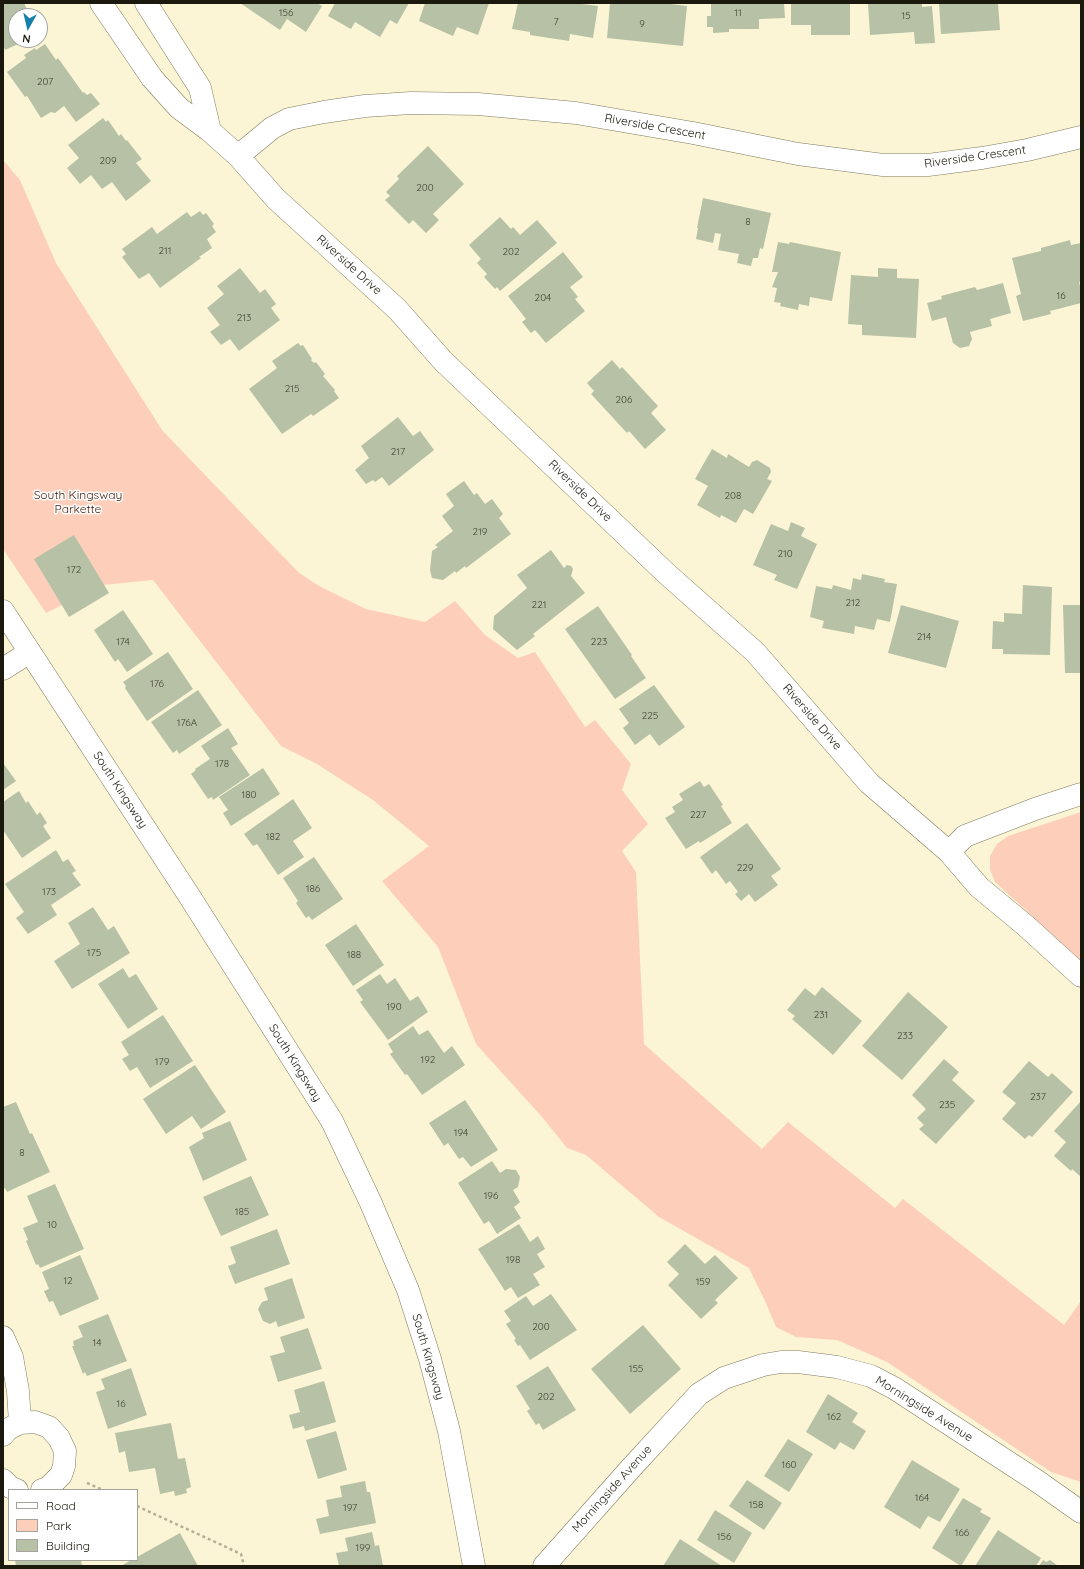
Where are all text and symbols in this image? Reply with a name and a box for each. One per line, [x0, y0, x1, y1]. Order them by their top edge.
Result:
house number: 156 [279, 7, 293, 19]
house number: 11 [734, 7, 742, 19]
north arrow [8, 8, 48, 48]
house number: 15 [901, 10, 911, 22]
house number: 7 [553, 16, 559, 28]
house number: 9 [639, 18, 645, 30]
text: N [21, 31, 31, 46]
house number: 207 [37, 76, 53, 88]
street label: Riverside Crescent [603, 111, 707, 143]
street label: Riverside Crescent [923, 143, 1027, 171]
house number: 209 [99, 155, 117, 167]
house number: 200 [416, 182, 434, 194]
house number: 8 [745, 216, 751, 228]
street label: Riverside Drive [313, 232, 385, 298]
house number: 211 [159, 245, 171, 257]
house number: 202 [502, 246, 520, 258]
house number: 16 [1056, 290, 1066, 302]
house number: 204 [535, 292, 551, 304]
house number: 213 [237, 312, 251, 324]
house number: 215 [285, 383, 299, 395]
house number: 206 [616, 394, 632, 406]
house number: 217 [391, 446, 405, 458]
street label: Riverside Drive [545, 457, 615, 525]
park label: South Kingsway Parkette [34, 488, 122, 516]
house number: 208 [725, 490, 741, 502]
house number: 219 [473, 526, 487, 538]
house number: 210 [777, 548, 793, 560]
house number: 172 [67, 564, 81, 576]
house number: 212 [846, 597, 860, 609]
house number: 221 [532, 599, 546, 611]
house number: 214 [917, 631, 931, 643]
house number: 174 [116, 636, 130, 648]
house number: 223 [591, 636, 607, 648]
house number: 176 [150, 678, 164, 690]
street label: Riverside Drive [779, 681, 845, 753]
house number: 225 [642, 710, 658, 722]
house number: 176A [177, 717, 197, 729]
street label: South Kingsway [90, 749, 150, 831]
house number: 178 [215, 758, 229, 770]
house number: 180 [241, 789, 257, 801]
house number: 227 [690, 809, 706, 821]
house number: 182 [266, 831, 280, 843]
house number: 229 [737, 862, 753, 874]
house number: 186 [306, 883, 320, 895]
house number: 173 [42, 886, 56, 898]
house number: 175 [87, 947, 101, 959]
house number: 188 [347, 949, 361, 961]
house number: 190 [386, 1001, 402, 1013]
house number: 231 [814, 1009, 828, 1021]
street label: South Kingsway [265, 1022, 325, 1104]
house number: 233 [897, 1030, 913, 1042]
house number: 192 [421, 1054, 435, 1066]
house number: 179 [155, 1056, 169, 1068]
house number: 237 [1030, 1091, 1046, 1103]
house number: 235 [939, 1099, 955, 1111]
house number: 194 [454, 1127, 468, 1139]
house number: 8 [19, 1147, 25, 1159]
house number: 196 [484, 1190, 498, 1202]
house number: 185 [235, 1206, 249, 1218]
house number: 10 [47, 1219, 57, 1231]
house number: 198 [506, 1254, 520, 1266]
house number: 12 [63, 1275, 73, 1287]
house number: 159 [696, 1276, 710, 1288]
street label: South Kingsway [409, 1312, 447, 1402]
house number: 200 [532, 1321, 550, 1333]
house number: 14 [93, 1337, 101, 1349]
house number: 155 [629, 1363, 643, 1375]
street label: Morningside Avenue [873, 1373, 975, 1445]
house number: 202 [537, 1391, 555, 1403]
house number: 16 [116, 1398, 126, 1410]
house number: 162 [827, 1411, 841, 1423]
street label: Morningside Avenue [569, 1443, 655, 1535]
house number: 160 [781, 1459, 797, 1471]
legend [8, 1489, 138, 1561]
house number: 164 [915, 1492, 929, 1504]
text: Road [46, 1498, 76, 1513]
house number: 158 [749, 1499, 763, 1511]
house number: 197 [343, 1502, 357, 1514]
text: Park [46, 1518, 71, 1533]
house number: 166 [955, 1527, 969, 1539]
house number: 156 [717, 1531, 731, 1543]
text: Building [46, 1538, 90, 1553]
house number: 199 [356, 1542, 370, 1554]

